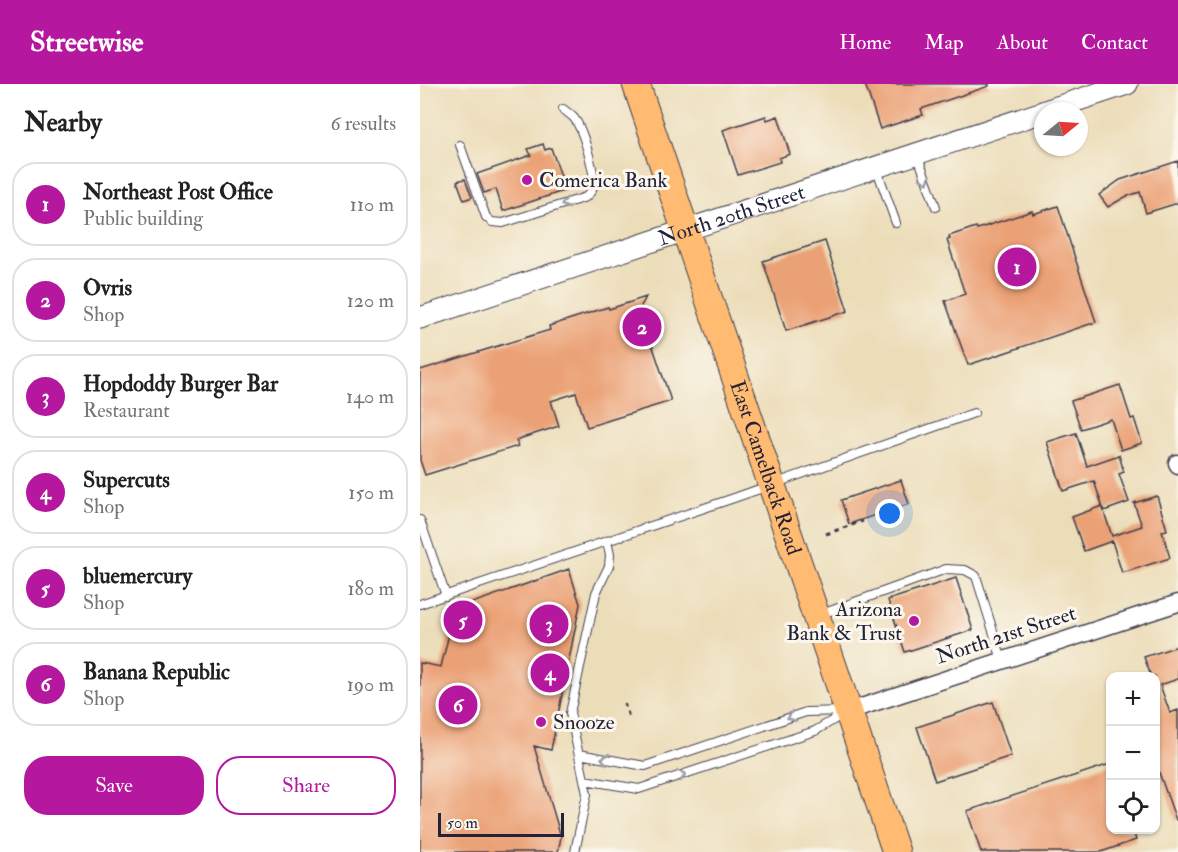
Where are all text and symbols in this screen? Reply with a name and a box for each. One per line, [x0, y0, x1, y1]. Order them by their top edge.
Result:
text: Streetwise [30, 25, 144, 60]
text: Home [839, 29, 891, 56]
text: Map [924, 29, 964, 56]
text: About [997, 29, 1048, 56]
text: Contact [1081, 29, 1148, 56]
north arrow [1034, 102, 1088, 156]
text: Nearby [24, 107, 102, 139]
text: 6 results [330, 111, 396, 136]
place label: Comerica Bank [539, 167, 668, 194]
marker: Comerica Bank [520, 173, 534, 187]
one-way arrow [919, 174, 931, 185]
text: Northeast Post Office [83, 178, 273, 206]
street label: North 20th Street [655, 178, 808, 252]
text: 1 [42, 192, 49, 217]
text: 110 m [350, 192, 394, 217]
one-way arrow [560, 197, 571, 209]
text: Public building [83, 206, 203, 231]
pin: 1 [998, 244, 1036, 290]
text: Ovris [83, 274, 132, 302]
text: 2 [40, 288, 51, 313]
text: 120 m [347, 288, 394, 313]
text: Shop [83, 302, 124, 327]
pin: 2 [622, 304, 662, 350]
text: Hopdoddy Burger Bar [83, 370, 278, 398]
street label: East Camelback Road [724, 377, 808, 559]
text: 3 [42, 384, 49, 409]
text: 140 m [346, 384, 394, 409]
text: Restaurant [83, 398, 170, 423]
text: Supercuts [83, 466, 170, 494]
text: 4 [40, 480, 51, 505]
text: 150 m [348, 480, 394, 505]
text: Shop [83, 494, 124, 519]
your location [875, 499, 904, 528]
text: bluemercury [83, 562, 192, 590]
text: 5 [41, 576, 50, 601]
text: 180 m [347, 576, 394, 601]
text: Shop [83, 590, 124, 615]
place label: Arizona Bank & Trust [786, 596, 902, 647]
pin: 5 [444, 598, 483, 642]
street label: North 21st Street [933, 600, 1080, 670]
pin: 3 [530, 602, 568, 646]
marker: Arizona Bank & Trust [907, 614, 921, 628]
pin: 4 [530, 650, 570, 696]
text: Banana Republic [83, 658, 230, 686]
text: 6 [40, 672, 51, 697]
text: 190 m [347, 672, 394, 697]
map controls [1106, 672, 1160, 834]
button: + [1106, 672, 1160, 726]
pin: 6 [438, 682, 477, 728]
text: Shop [83, 686, 124, 711]
place label: Snooze [553, 709, 615, 736]
one-way arrow [786, 710, 797, 722]
marker: Snooze [534, 715, 548, 729]
button: − [1106, 726, 1160, 780]
one-way arrow [600, 753, 610, 766]
button: Save [24, 756, 204, 815]
button: Share [216, 756, 396, 815]
one-way arrow [676, 769, 687, 782]
button: locate [1106, 780, 1160, 834]
scale bar [438, 810, 564, 838]
text: 50 m [447, 813, 478, 833]

